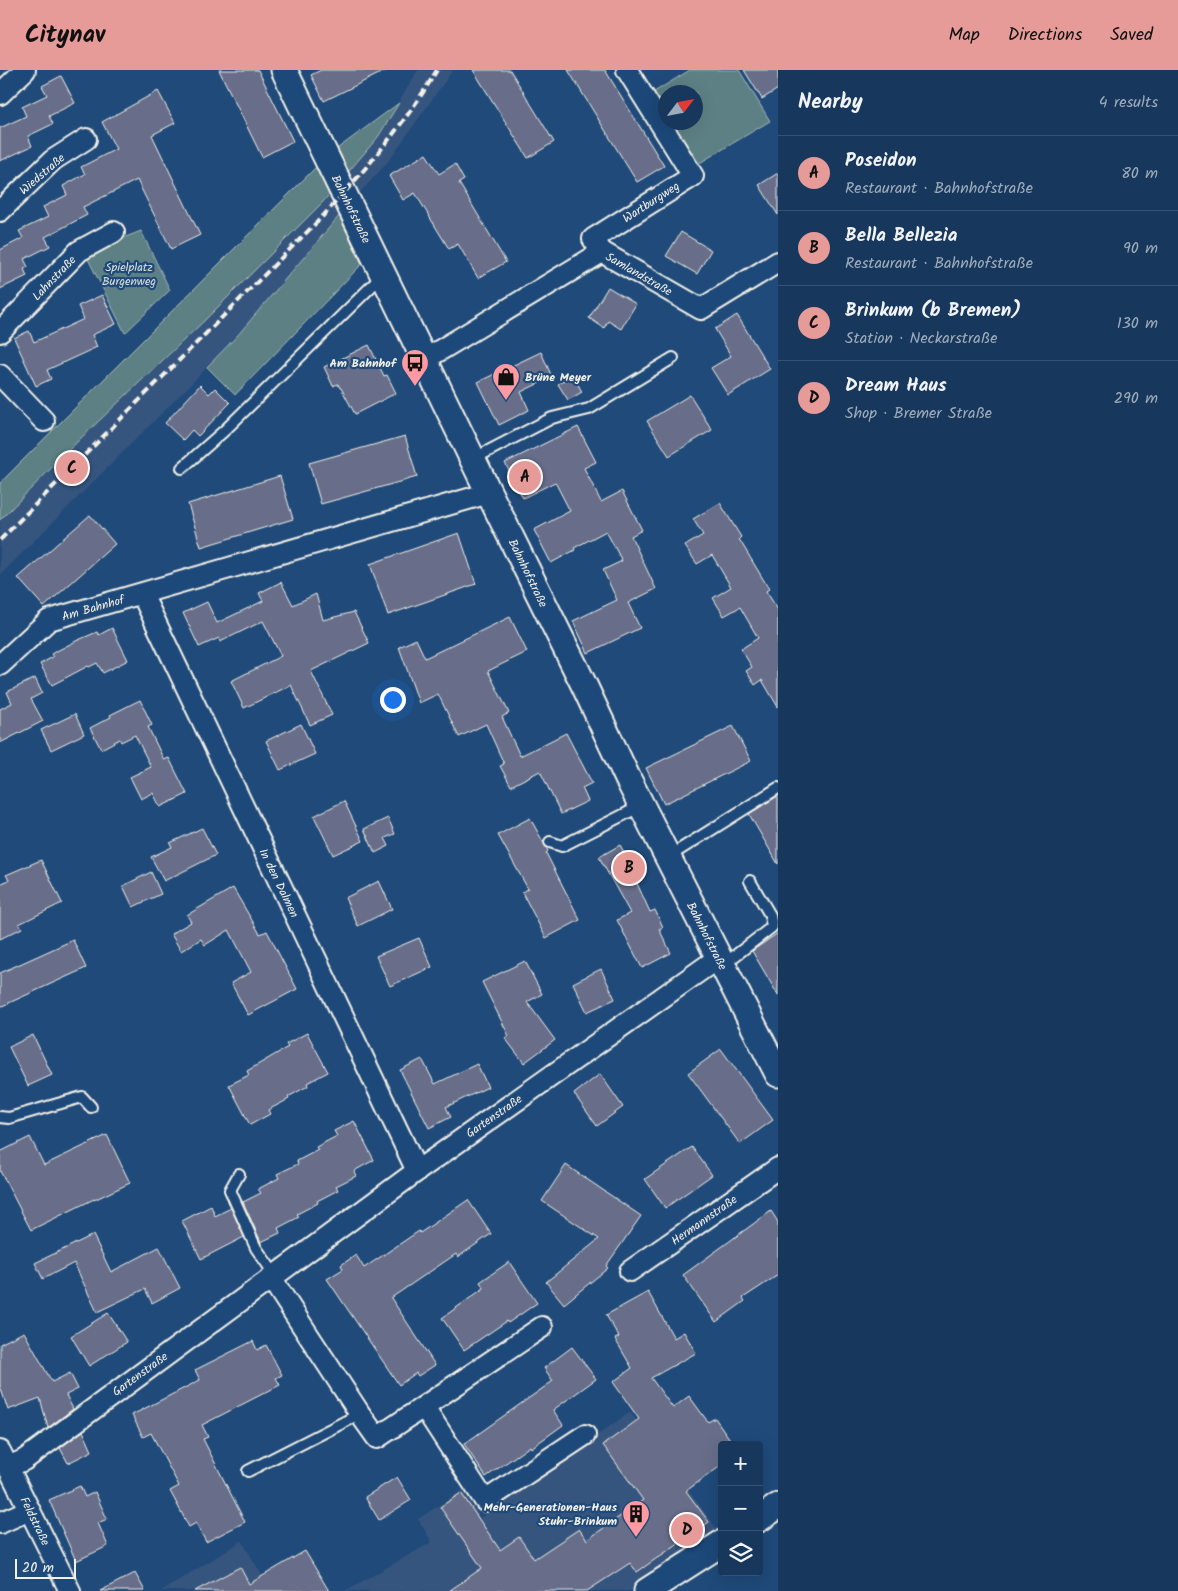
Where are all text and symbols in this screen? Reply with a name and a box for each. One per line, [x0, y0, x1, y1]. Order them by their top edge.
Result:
text: Citynav [25, 16, 105, 55]
text: Map [948, 21, 980, 50]
text: Directions [1008, 21, 1082, 50]
text: Saved [1110, 21, 1153, 50]
north arrow [658, 85, 703, 130]
text: Nearby [798, 86, 863, 119]
text: 4 results [1099, 90, 1158, 115]
text: Poseidon [845, 146, 917, 176]
street label: Wiedstraße [15, 149, 70, 200]
text: A [809, 161, 819, 186]
text: 80 m [1121, 161, 1158, 186]
street label: Bahnhofstraße [326, 172, 376, 247]
text: Restaurant · Bahnhofstraße [845, 176, 1033, 201]
street label: Wartburgweg [619, 177, 684, 228]
text: Bella Bellezia [845, 221, 958, 251]
text: B [809, 236, 819, 261]
text: 90 m [1123, 236, 1158, 261]
street label: Samlandstraße [602, 248, 676, 302]
street label: Lahnstraße [28, 251, 81, 305]
text: Restaurant · Bahnhofstraße [845, 251, 1033, 276]
park label: Spielplatz Burgenweg [102, 258, 156, 291]
text: Brinkum (b Bremen) [845, 296, 1021, 326]
text: C [809, 311, 819, 336]
text: 130 m [1117, 311, 1158, 336]
text: Station · Neckarstraße [845, 326, 997, 351]
bus stop icon: Am Bahnhof [400, 348, 430, 387]
place label: Am Bahnhof [330, 354, 398, 373]
shop icon: Brüne Meyer [491, 362, 521, 401]
place label: Brüne Meyer [525, 368, 592, 387]
text: Dream Haus [845, 371, 947, 401]
text: D [809, 386, 819, 411]
text: 290 m [1114, 386, 1158, 411]
text: Shop · Bremer Straße [845, 401, 992, 426]
pin: C [56, 449, 88, 487]
pin: A [509, 458, 541, 496]
street label: Bahnhofstraße [503, 536, 553, 611]
street label: Am Bahnhof [60, 590, 128, 626]
your location [380, 687, 406, 713]
street label: In den Dalmen [254, 845, 304, 921]
pin: B [613, 849, 645, 887]
street label: Bahnhofstraße [681, 899, 732, 974]
street label: Gartenstraße [462, 1090, 527, 1143]
street label: Hermannstraße [667, 1190, 742, 1250]
street label: Gartenstraße [108, 1347, 173, 1401]
map controls [718, 1441, 763, 1576]
button: + [718, 1441, 763, 1486]
button: − [718, 1486, 763, 1531]
street label: Feldstraße [15, 1494, 55, 1549]
place label: Mehr-Generationen-Haus Stuhr-Brinkum [484, 1498, 617, 1531]
building icon: Mehr-Generationen-Haus Stuhr-Brinkum [621, 1499, 651, 1538]
pin: D [671, 1511, 703, 1549]
button: layers [718, 1531, 763, 1576]
scale bar [15, 1556, 76, 1579]
text: 20 m [22, 1557, 54, 1579]

